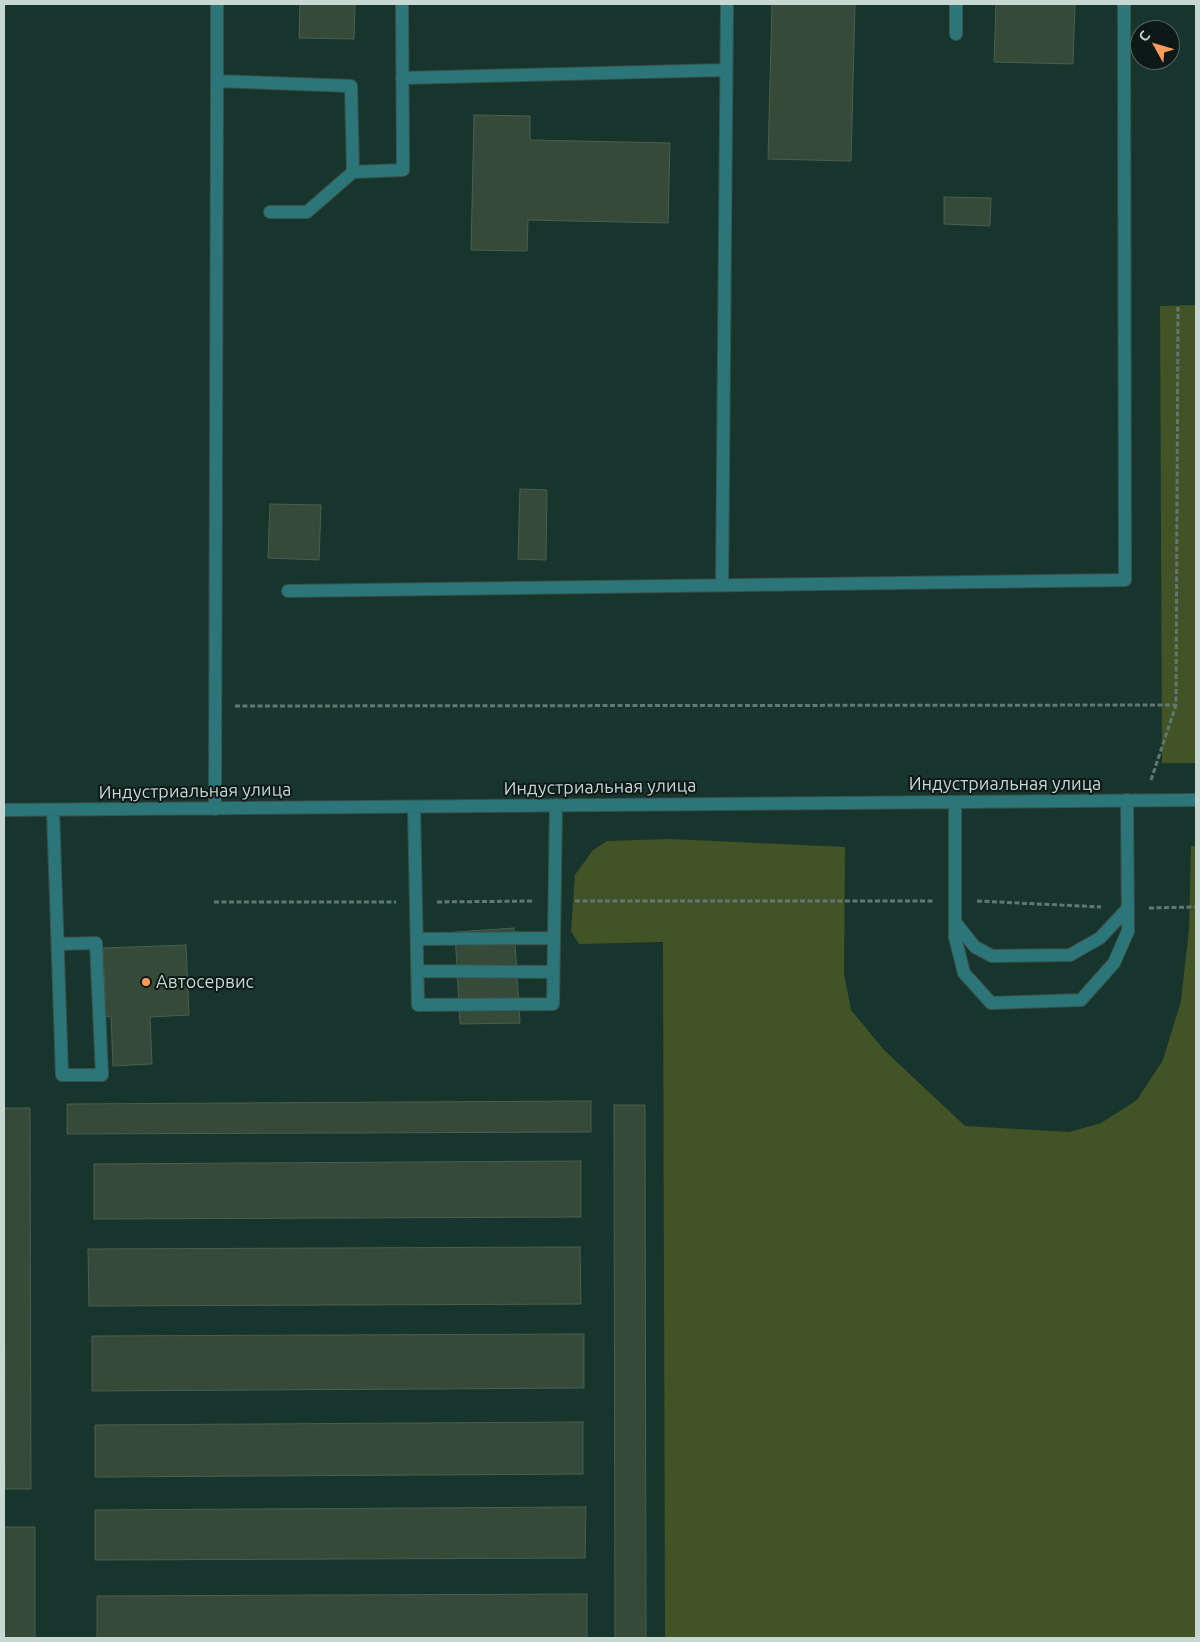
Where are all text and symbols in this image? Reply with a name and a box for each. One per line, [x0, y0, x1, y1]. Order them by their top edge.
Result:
north arrow [1130, 20, 1180, 70]
text: С [1135, 28, 1153, 45]
street label: Индустриальная улица [909, 773, 1101, 795]
street label: Индустриальная улица [503, 775, 697, 799]
street label: Индустриальная улица [98, 779, 292, 803]
place label: Автосервис [156, 971, 254, 993]
marker: Автосервис [140, 976, 152, 988]

